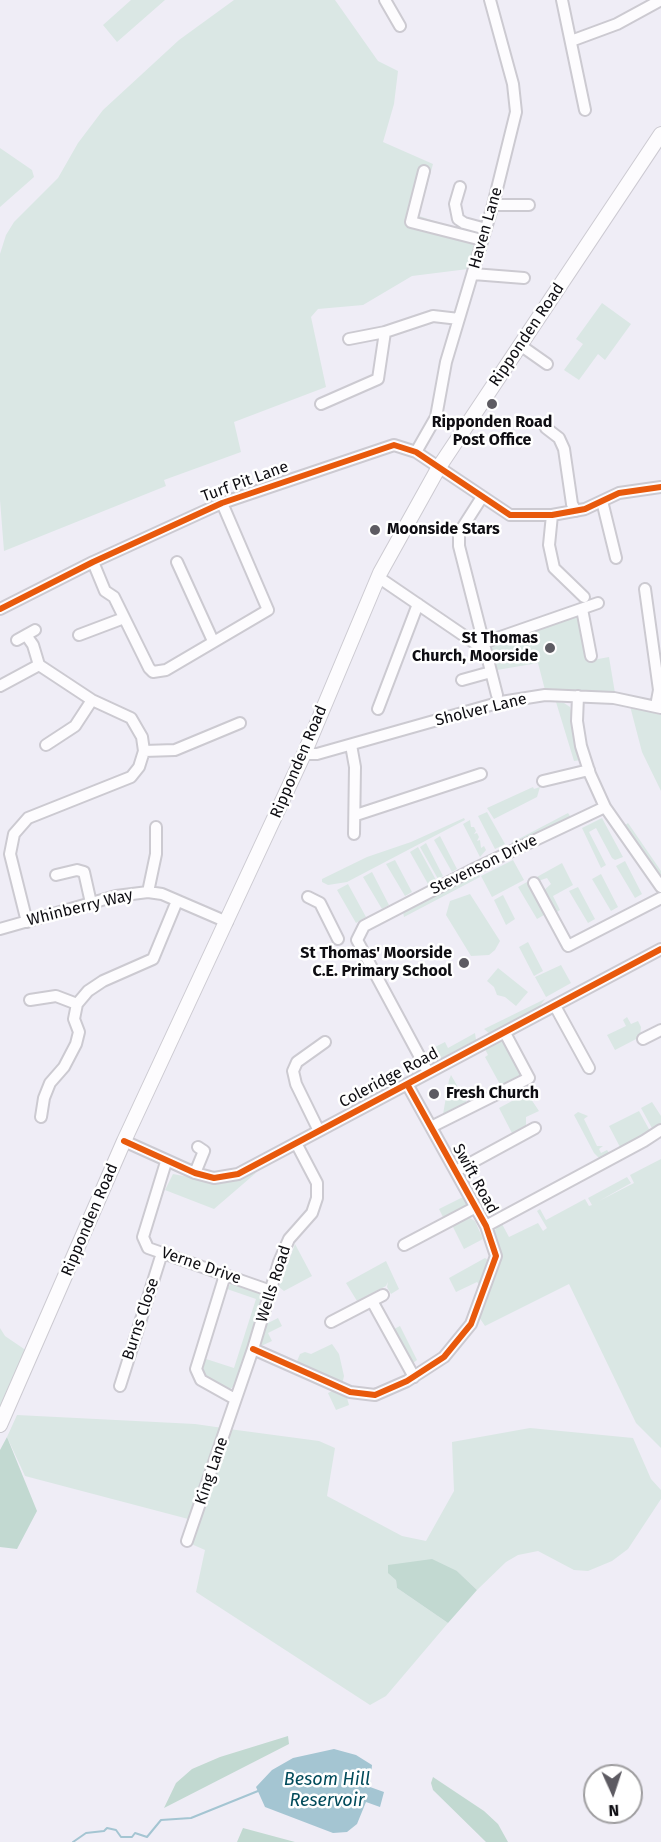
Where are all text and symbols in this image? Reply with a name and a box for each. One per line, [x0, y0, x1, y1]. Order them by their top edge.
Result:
street label: Haven Lane [465, 185, 507, 271]
street label: Ripponden Road [485, 280, 569, 390]
marker: Ripponden Road Post Office [485, 397, 499, 411]
place label: Ripponden Road Post Office [432, 413, 552, 451]
street label: Turf Pit Lane [199, 457, 291, 507]
place label: Moonside Stars [387, 520, 500, 540]
marker: Moonside Stars [368, 523, 382, 537]
place label: St Thomas Church, Moorside [412, 629, 538, 667]
marker: St Thomas Church, Moorside [543, 641, 557, 655]
street label: Sholver Lane [433, 689, 529, 731]
street label: Ripponden Road [267, 703, 331, 821]
street label: Stevenson Drive [427, 831, 541, 899]
street label: Whinberry Way [25, 886, 135, 930]
place label: St Thomas' Moorside C.E. Primary School [300, 944, 452, 982]
marker: St Thomas' Moorside C.E. Primary School [457, 956, 471, 970]
street label: Coleridge Road [336, 1044, 442, 1112]
place label: Fresh Church [446, 1084, 539, 1104]
marker: Fresh Church [427, 1087, 441, 1101]
street label: Swift Road [448, 1141, 502, 1217]
street label: Ripponden Road [58, 1161, 122, 1279]
street label: Verne Drive [159, 1243, 243, 1289]
street label: Wells Road [253, 1243, 295, 1325]
street label: Burns Close [119, 1275, 163, 1363]
street label: King Lane [191, 1435, 233, 1507]
north arrow [583, 1764, 643, 1824]
water label: Besom Hill Reservoir [284, 1769, 370, 1812]
text: N [608, 1801, 620, 1820]

